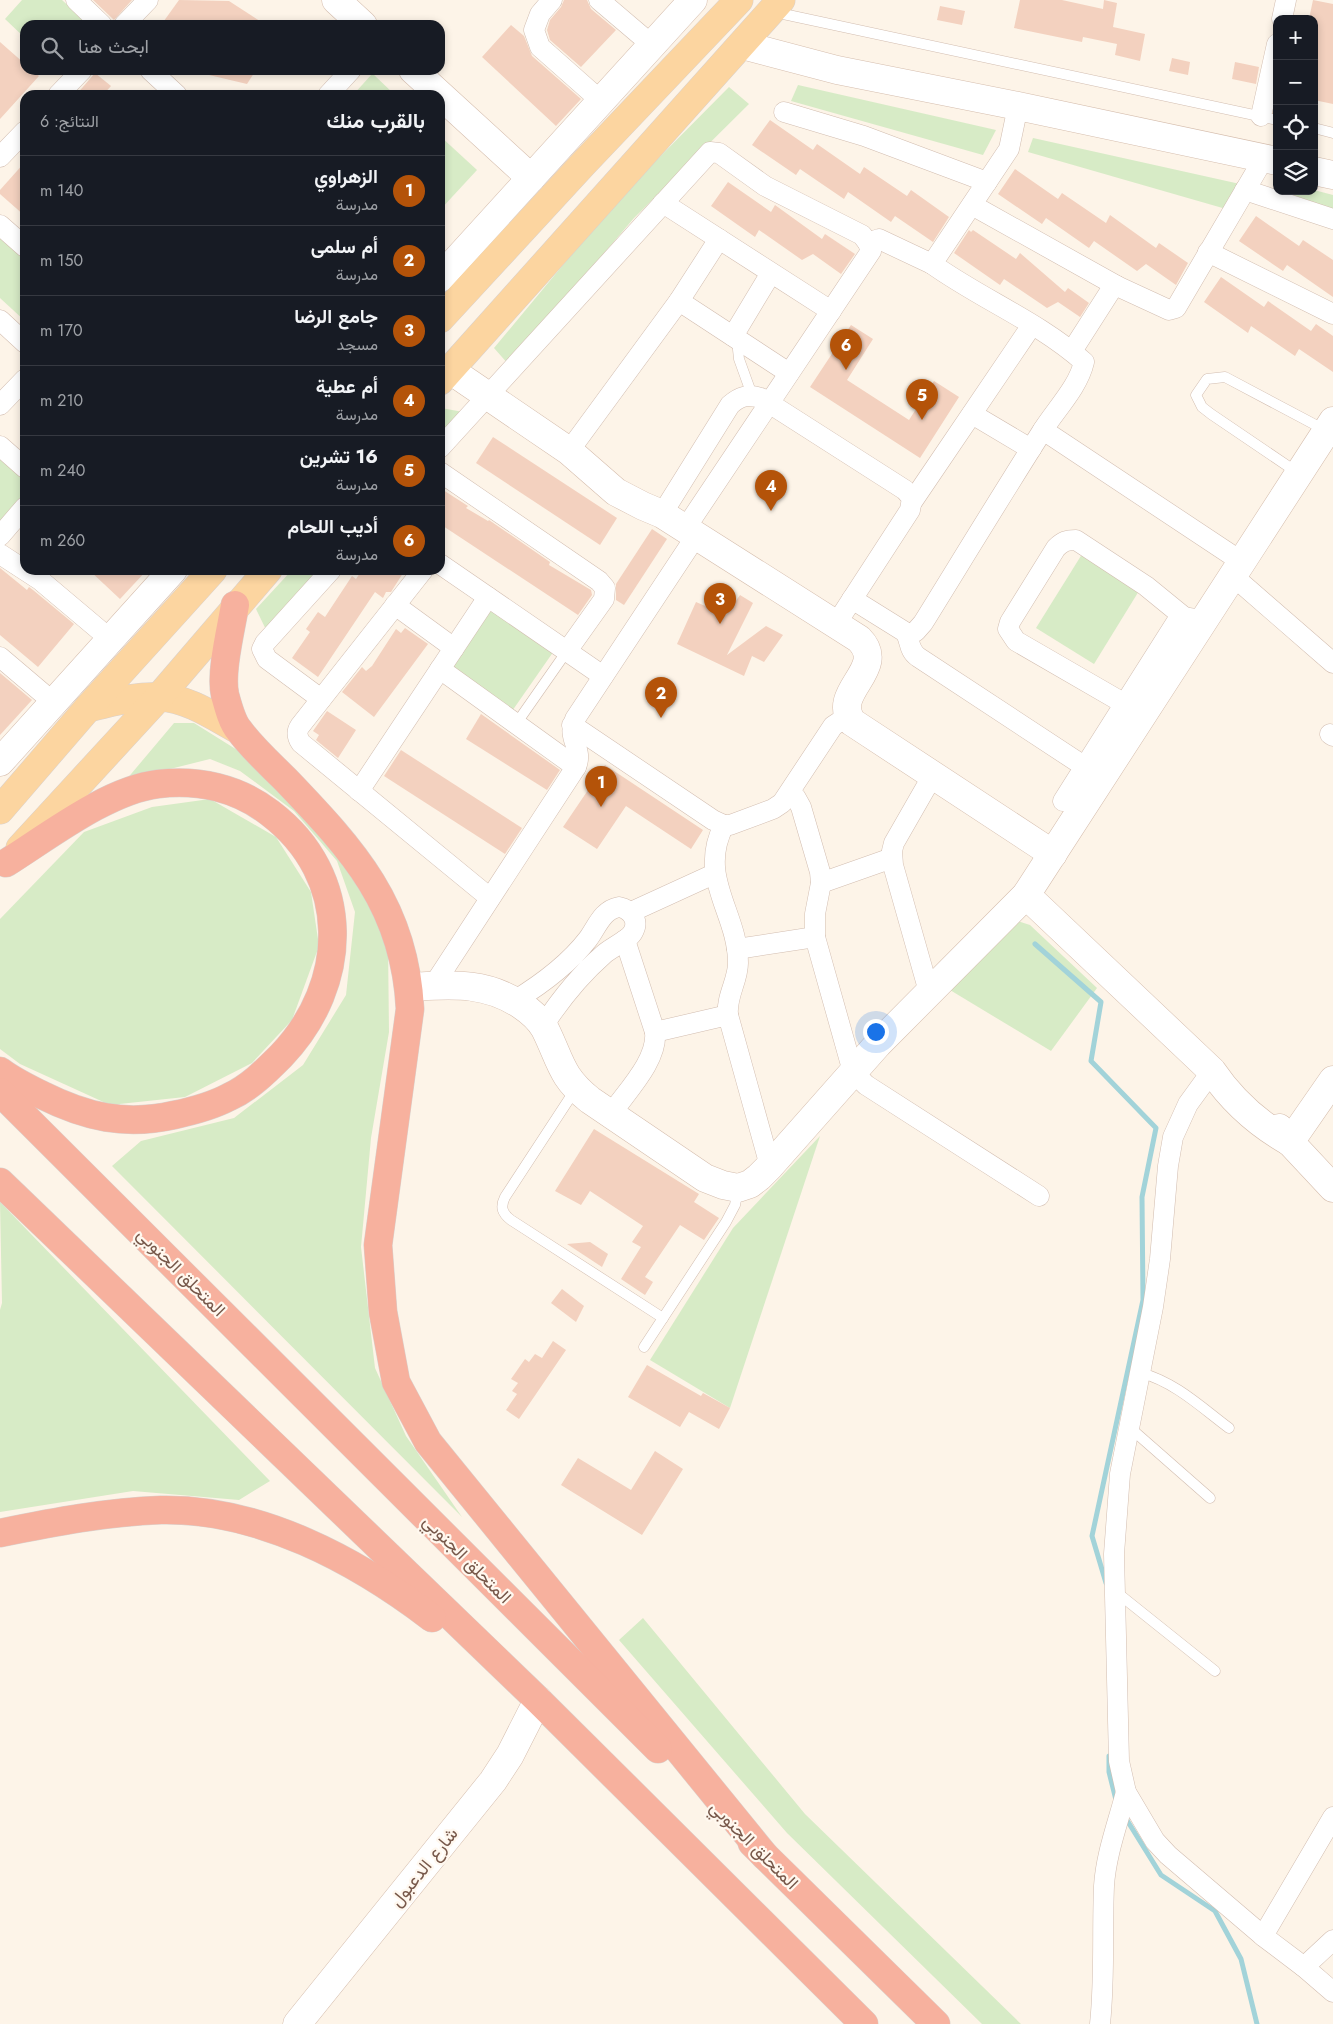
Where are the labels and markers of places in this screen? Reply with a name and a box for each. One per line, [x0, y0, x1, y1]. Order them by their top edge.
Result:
pin: 6 [830, 329, 862, 370]
pin: 5 [906, 379, 938, 420]
pin: 4 [755, 470, 787, 511]
pin: 3 [704, 583, 736, 624]
pin: 2 [645, 677, 677, 718]
pin: 1 [585, 766, 617, 807]

